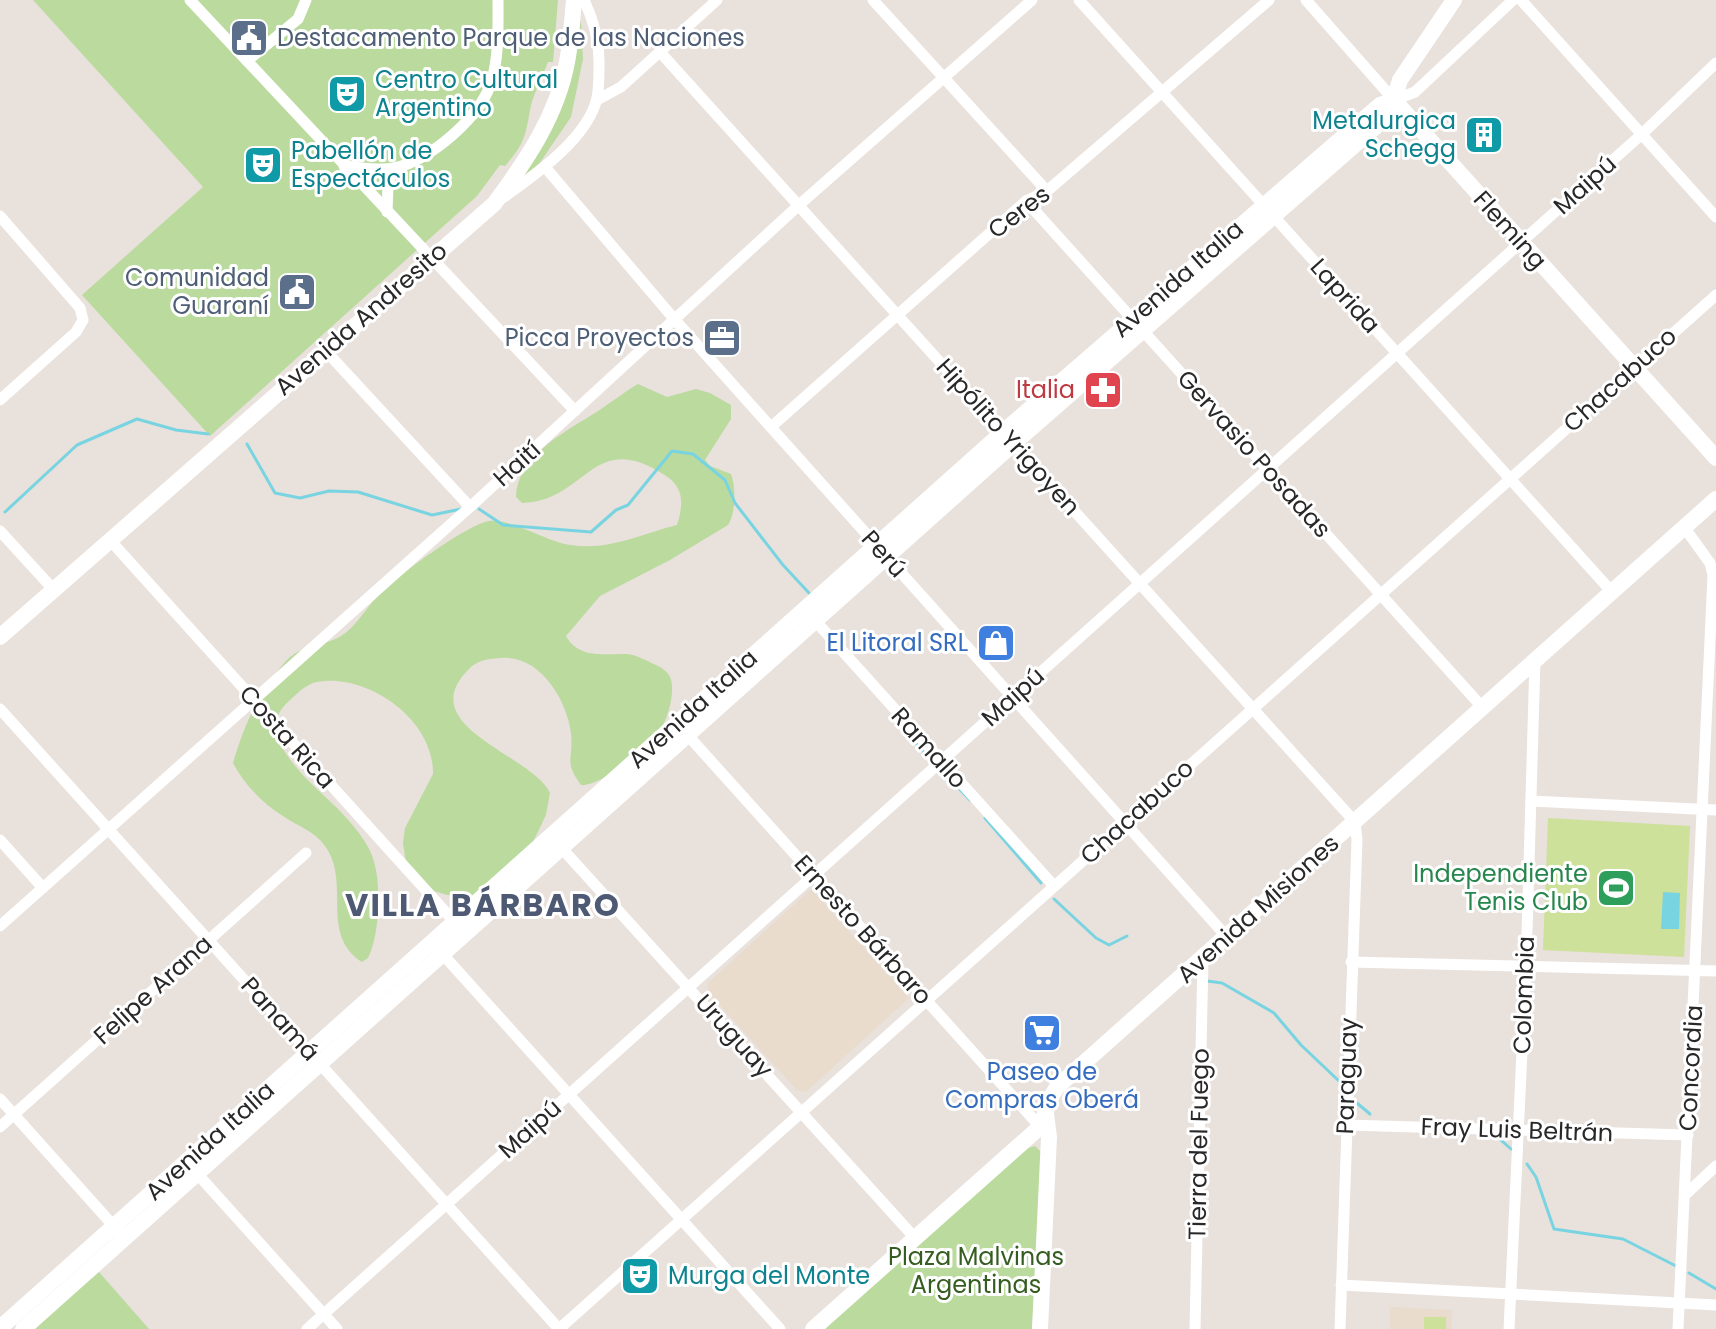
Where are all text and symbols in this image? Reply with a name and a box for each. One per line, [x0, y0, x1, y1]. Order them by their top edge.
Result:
public building icon: Destacamento Parque de las Naciones [228, 17, 270, 59]
place label: Destacamento Parque de las Naciones [277, 21, 745, 54]
place label: Centro Cultural Argentino [375, 63, 558, 124]
theatre icon: Centro Cultural Argentino [326, 73, 368, 115]
place label: Metalurgica Schegg [1312, 104, 1456, 165]
building icon: Metalurgica Schegg [1463, 114, 1505, 156]
place label: Pabellón de Espectáculos [291, 134, 450, 195]
theatre icon: Pabellón de Espectáculos [242, 144, 284, 186]
street label: Maipú [1546, 147, 1623, 222]
street label: Ceres [981, 177, 1056, 246]
street label: Fleming [1466, 183, 1554, 276]
street label: Avenida Italia [1105, 213, 1250, 345]
street label: Avenida Andresito [267, 234, 454, 403]
street label: Laprida [1303, 251, 1388, 340]
place label: Comunidad Guaraní [125, 261, 269, 322]
public building icon: Comunidad Guaraní [276, 271, 318, 313]
office icon: Picca Proyectos [701, 317, 743, 359]
street label: Chacabuco [1556, 320, 1684, 440]
place label: Picca Proyectos [505, 321, 694, 354]
street label: Hipólito Yrigoyen [929, 351, 1088, 522]
street label: Gervasio Posadas [1170, 363, 1339, 545]
pharmacy icon: Italia [1082, 369, 1124, 411]
place label: Italia [1016, 373, 1075, 406]
street label: Haití [486, 433, 548, 494]
street label: Perú [854, 523, 914, 584]
shop icon: El Litoral SRL [975, 622, 1017, 664]
place label: El Litoral SRL [826, 626, 968, 659]
street label: Avenida Italia [621, 642, 764, 776]
street label: Maipú [974, 659, 1051, 734]
street label: Costa Rica [232, 678, 343, 796]
street label: Ramallo [884, 700, 975, 795]
street label: Chacabuco [1073, 752, 1201, 872]
street label: Avenida Misiones [1169, 827, 1346, 990]
street label: Ernesto Bárbaro [787, 848, 940, 1012]
place label: Independiente Tenis Club [1413, 857, 1588, 918]
sports icon: Independiente Tenis Club [1595, 867, 1637, 909]
district label: VILLA BÁRBARO [345, 882, 621, 927]
street label: Felipe Arana [86, 927, 219, 1052]
street label: Colombia [1505, 935, 1542, 1055]
street label: Panamá [234, 969, 327, 1068]
street label: Uruguay [688, 987, 781, 1085]
street label: Concordia [1671, 1004, 1710, 1132]
supermarket icon: Paseo de Compras Oberá [1021, 1012, 1063, 1054]
street label: Paraguay [1328, 1017, 1365, 1135]
street label: Tierra del Fuego [1180, 1048, 1217, 1240]
place label: Paseo de Compras Oberá [945, 1055, 1139, 1116]
street label: Avenida Italia [138, 1074, 281, 1208]
street label: Maipú [491, 1091, 568, 1166]
street label: Fray Luis Beltrán [1420, 1110, 1614, 1149]
park label: Plaza Malvinas Argentinas [888, 1240, 1064, 1301]
theatre icon: Murga del Monte [619, 1255, 661, 1297]
place label: Murga del Monte [668, 1259, 870, 1292]

